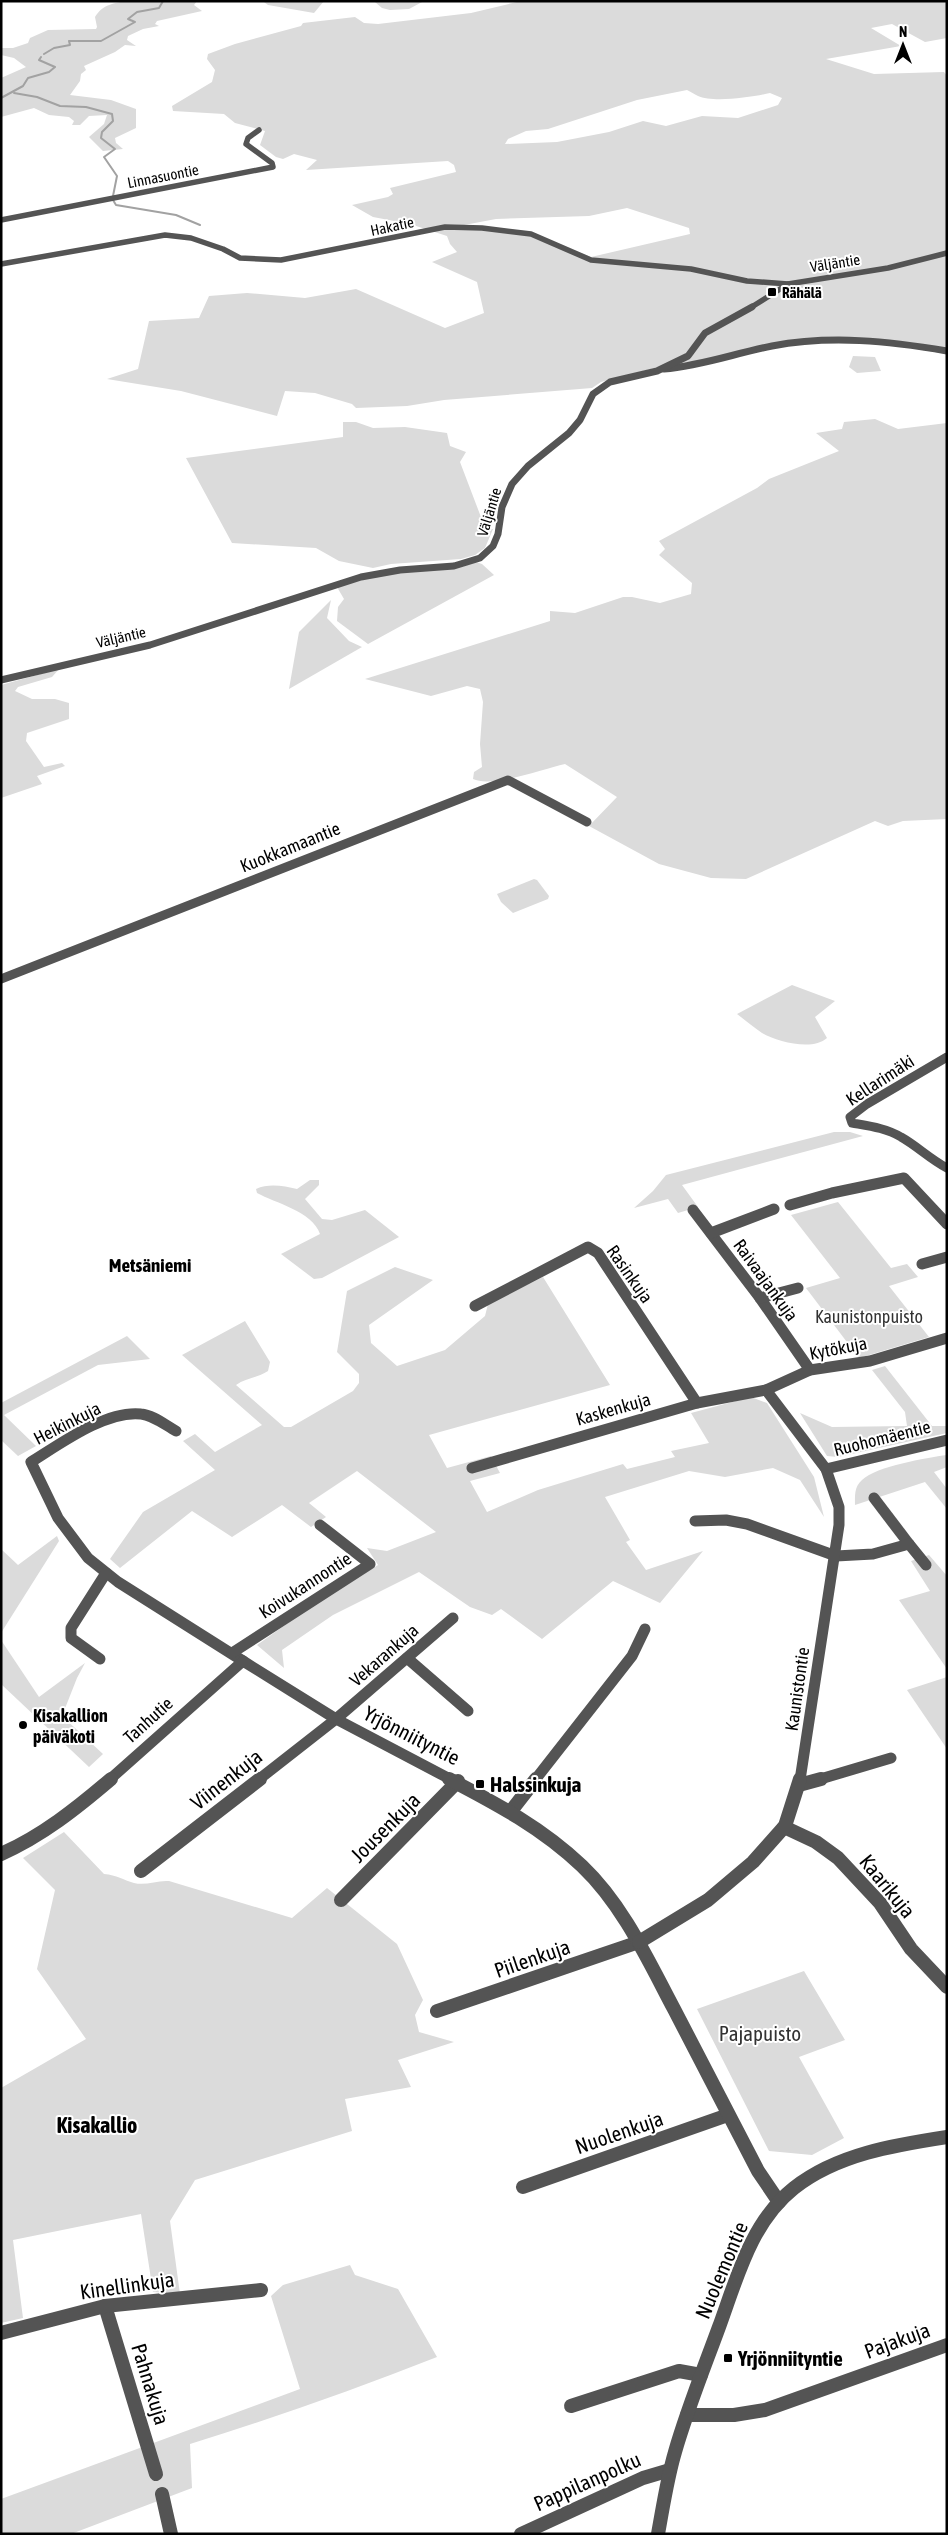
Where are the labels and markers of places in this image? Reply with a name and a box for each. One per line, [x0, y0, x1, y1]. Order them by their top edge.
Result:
place label: Rähälä [782, 284, 822, 301]
marker: Rähälä [766, 286, 778, 298]
place label: Kisakallion päiväkoti [33, 1705, 108, 1747]
marker: Kisakallion päiväkoti [17, 1719, 29, 1731]
place label: Halssinkuja [490, 1772, 582, 1796]
marker: Halssinkuja [474, 1778, 486, 1790]
place label: Yrjönniityntie [737, 2346, 843, 2370]
marker: Yrjönniityntie [722, 2352, 734, 2364]

